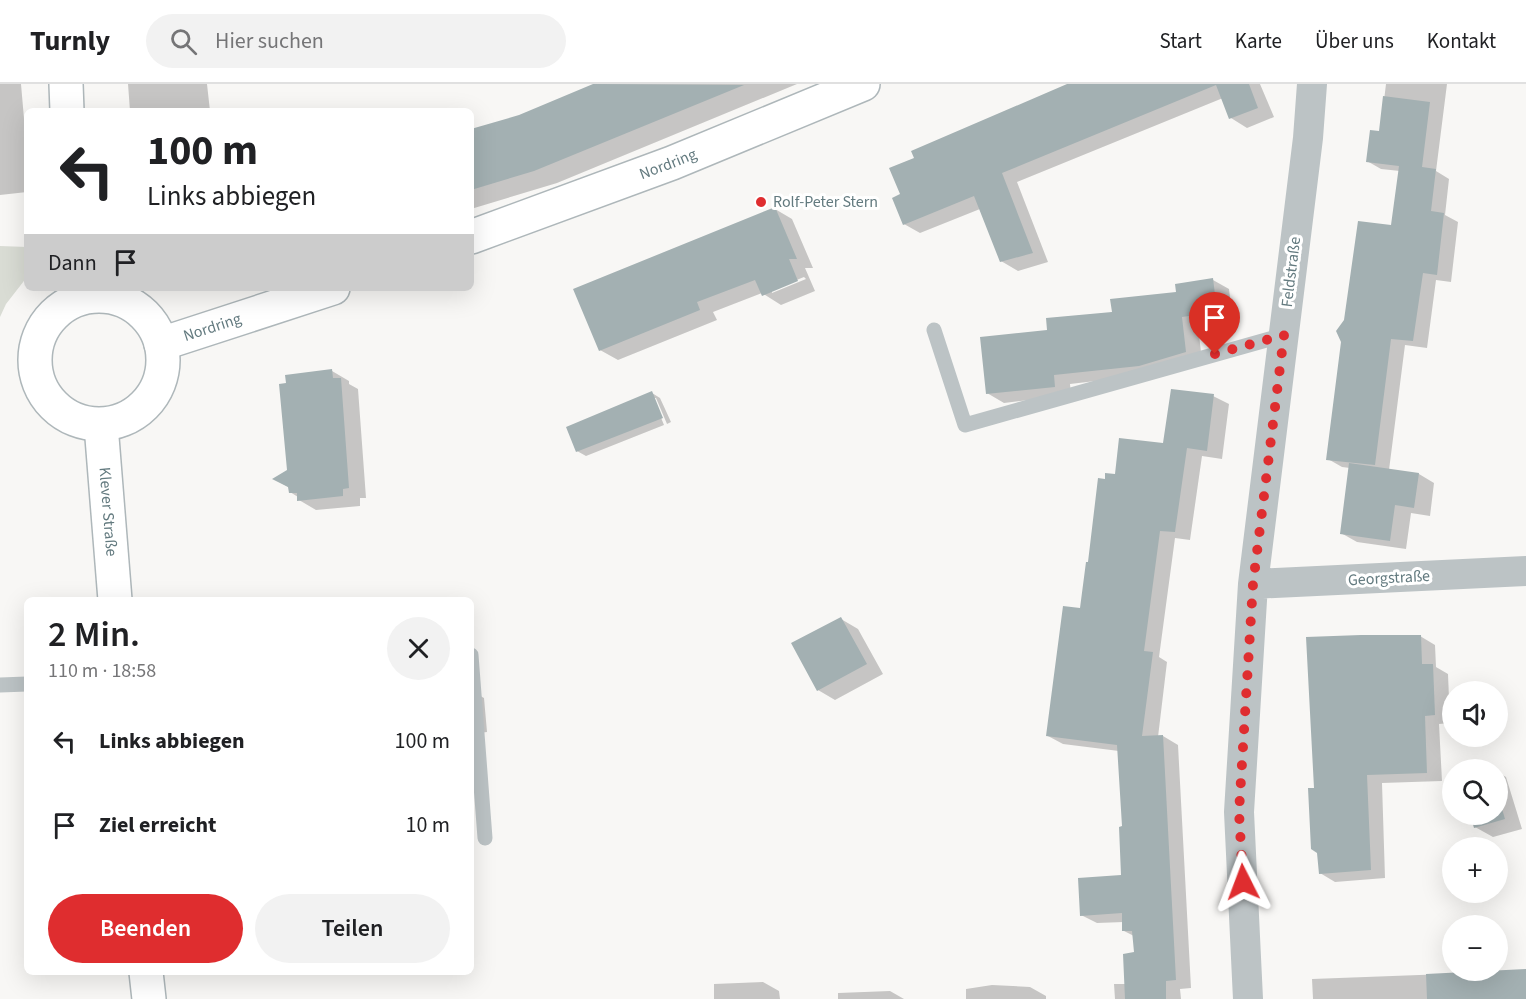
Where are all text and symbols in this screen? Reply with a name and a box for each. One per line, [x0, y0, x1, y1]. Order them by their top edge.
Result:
search box [146, 14, 566, 68]
text: Turnly [30, 21, 110, 61]
icon: search [167, 25, 200, 58]
text: Hier suchen [215, 25, 324, 57]
text: Start [1159, 26, 1202, 56]
text: Karte [1235, 26, 1282, 56]
text: Über uns [1315, 26, 1394, 56]
text: Kontakt [1427, 26, 1496, 56]
text: 100 m [147, 121, 258, 181]
icon: left [48, 132, 126, 210]
street label: Nordring [636, 143, 700, 185]
text: Links abbiegen [147, 177, 316, 216]
place label: Rolf-Peter Stern [773, 191, 878, 213]
marker: Rolf-Peter Stern [754, 195, 768, 209]
street label: Feldstraße [1276, 235, 1306, 308]
icon: arrive [109, 246, 142, 279]
text: Dann [48, 247, 97, 279]
pin [1189, 292, 1240, 354]
icon: arrive [1198, 301, 1231, 334]
street label: Nordring [181, 308, 244, 347]
street label: Klever Straße [93, 466, 122, 557]
street label: Georgstraße [1347, 565, 1431, 591]
text: 2 Min. [48, 609, 140, 660]
button: close [387, 617, 450, 680]
text: 110 m · 18:58 [48, 657, 156, 685]
map controls [1442, 681, 1508, 981]
button: sound [1442, 681, 1508, 747]
icon: left [48, 725, 81, 758]
text: Links abbiegen [99, 725, 245, 757]
text: 100 m [395, 725, 450, 757]
button: search [1442, 759, 1508, 825]
icon: arrive [48, 809, 81, 842]
text: Ziel erreicht [99, 809, 217, 841]
text: 10 m [405, 809, 450, 841]
button: + [1442, 837, 1508, 903]
position arrow [1211, 850, 1275, 914]
button: Beenden [48, 894, 243, 963]
button: Teilen [255, 894, 450, 963]
button: − [1442, 915, 1508, 981]

